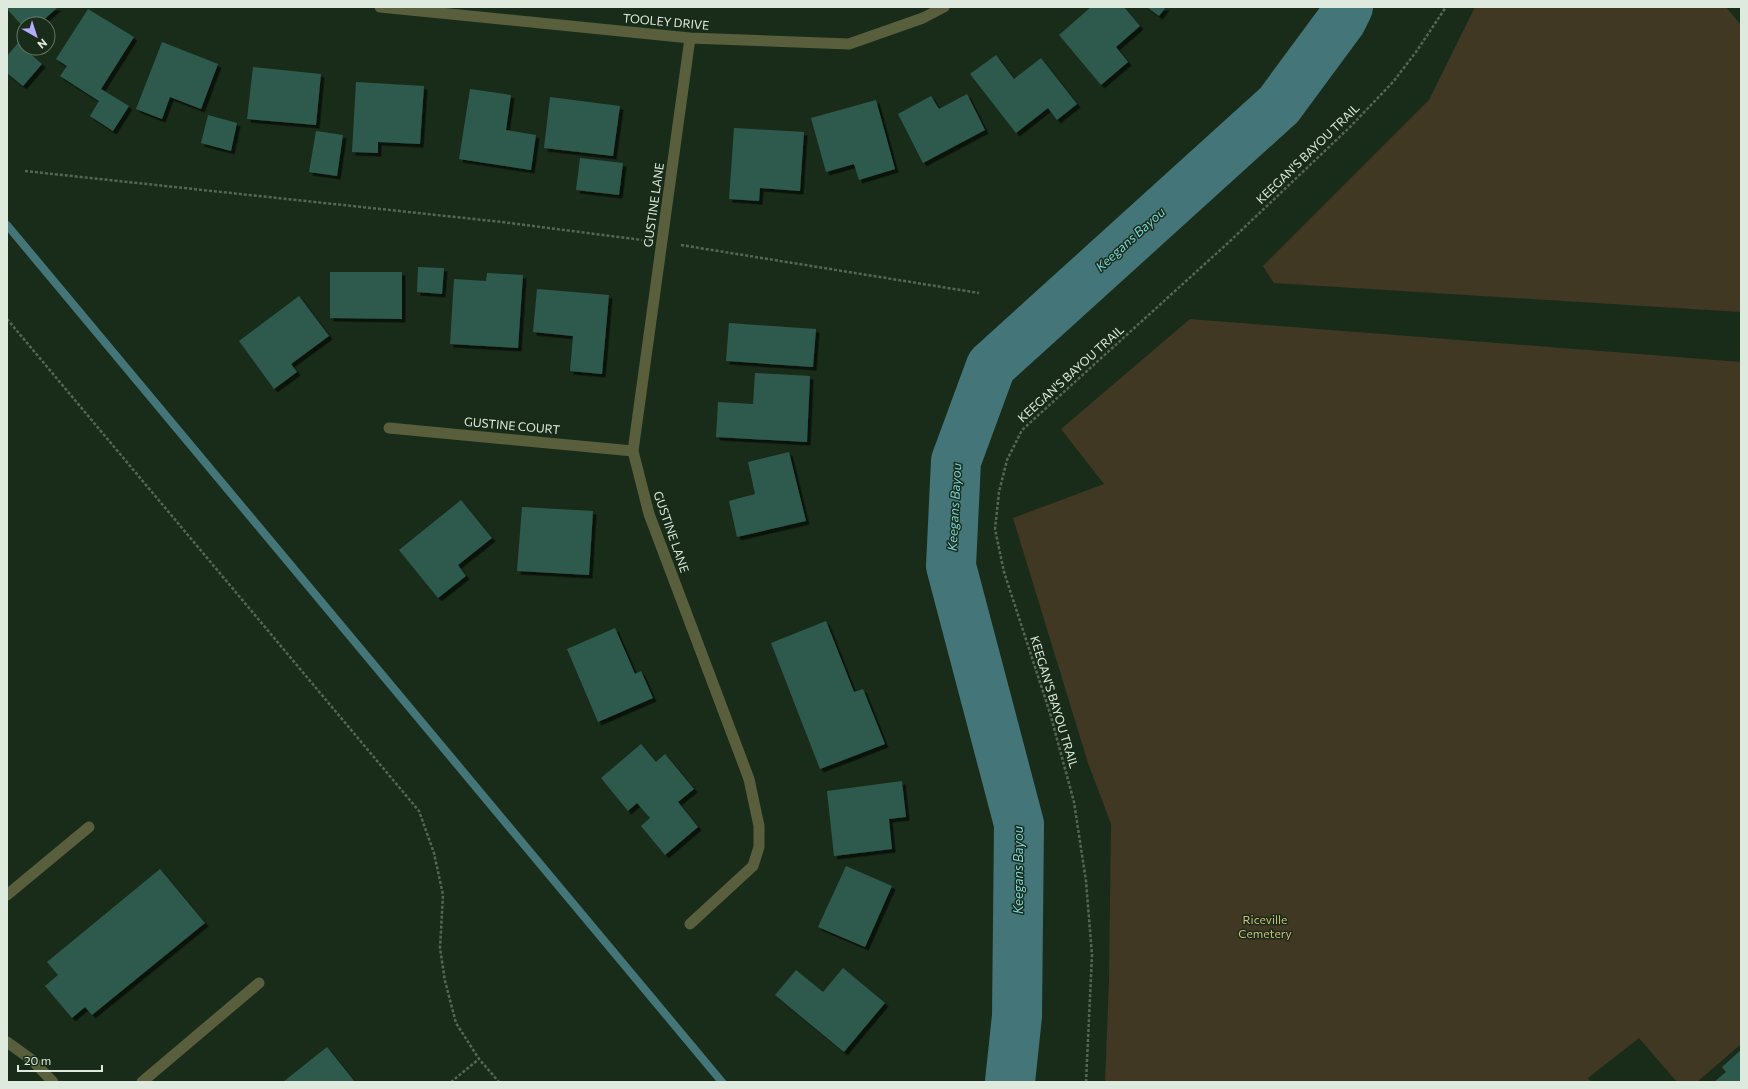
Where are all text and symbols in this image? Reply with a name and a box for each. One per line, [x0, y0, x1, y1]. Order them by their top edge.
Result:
street label: TOOLEY DRIVE [622, 10, 710, 32]
north arrow [16, 16, 56, 56]
text: N [35, 37, 50, 52]
street label: KEEGAN'S BAYOU TRAIL [1253, 100, 1362, 206]
street label: GUSTINE LANE [640, 162, 666, 248]
water label: Keegans Bayou [1092, 204, 1168, 274]
street label: KEEGAN'S BAYOU TRAIL [1015, 322, 1126, 424]
street label: GUSTINE COURT [464, 414, 561, 436]
water label: Keegans Bayou [944, 463, 964, 551]
street label: GUSTINE LANE [651, 489, 692, 574]
street label: KEEGAN'S BAYOU TRAIL [1028, 634, 1082, 770]
water label: Keegans Bayou [1010, 826, 1026, 914]
park label: Riceville Cemetery [1238, 912, 1292, 940]
scale bar [18, 1047, 102, 1073]
text: 20 m [24, 1053, 51, 1067]

